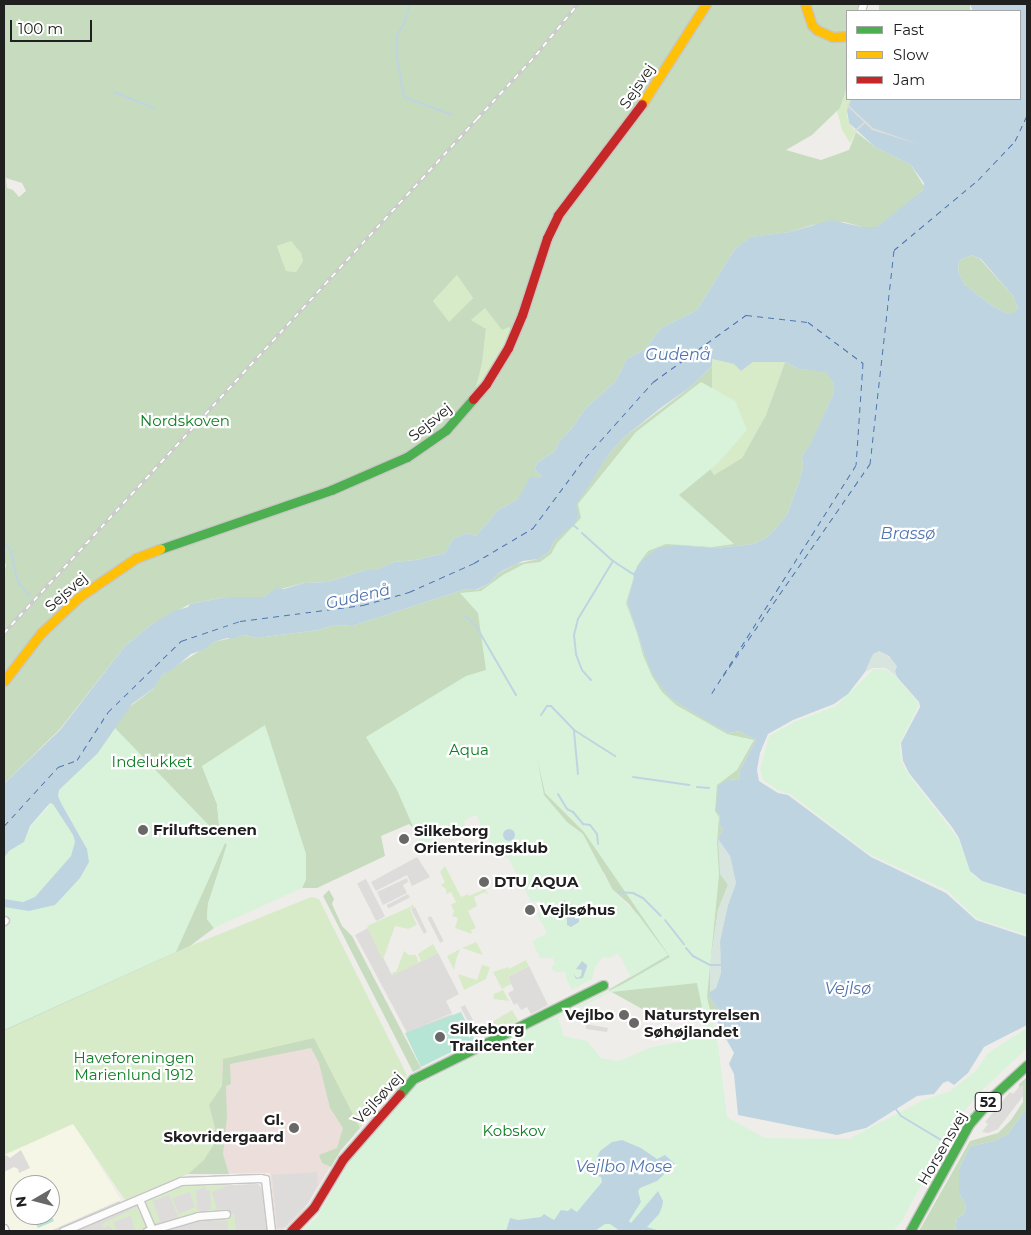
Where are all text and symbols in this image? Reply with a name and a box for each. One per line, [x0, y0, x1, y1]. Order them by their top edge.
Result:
scale bar [12, 10, 95, 42]
legend [846, 10, 1021, 100]
text: 100 m [18, 19, 63, 38]
text: Fast [893, 20, 924, 39]
text: Slow [893, 45, 929, 64]
street label: Sejsvej [615, 60, 659, 112]
text: Jam [893, 70, 925, 89]
water label: Gudenå [645, 345, 711, 365]
street label: Sejsvej [405, 399, 455, 445]
park label: Nordskoven [140, 412, 230, 430]
water label: Brassø [881, 524, 935, 544]
street label: Sejsvej [41, 569, 91, 615]
water label: Gudenå [324, 580, 392, 614]
park label: Aqua [449, 741, 489, 759]
park label: Indelukket [112, 753, 192, 771]
place label: Friluftscenen [153, 821, 257, 839]
place label: Silkeborg Orienteringsklub [414, 821, 548, 856]
marker: Friluftscenen [137, 824, 149, 836]
marker: Silkeborg Orienteringsklub [398, 833, 410, 845]
place label: DTU AQUA [494, 873, 578, 891]
marker: DTU AQUA [478, 876, 490, 888]
place label: Vejlsøhus [540, 901, 615, 919]
marker: Vejlsøhus [524, 904, 536, 916]
water label: Vejlsø [825, 979, 871, 999]
place label: Naturstyrelsen Søhøjlandet [644, 1005, 760, 1040]
place label: Vejlbo [565, 1006, 614, 1024]
marker: Vejlbo [618, 1009, 630, 1021]
marker: Naturstyrelsen Søhøjlandet [628, 1017, 640, 1029]
place label: Silkeborg Trailcenter [450, 1019, 534, 1054]
marker: Silkeborg Trailcenter [434, 1031, 446, 1043]
park label: Haveforeningen Marienlund 1912 [74, 1048, 194, 1083]
street label: Vejlsøvej [350, 1068, 406, 1128]
road number: 52 [974, 1090, 1002, 1114]
street label: Horsensvej [914, 1108, 970, 1188]
place label: Gl. Skovridergaard [164, 1110, 284, 1145]
marker: Gl. Skovridergaard [288, 1122, 300, 1134]
park label: Kobskov [482, 1122, 546, 1140]
water label: Vejlbo Mose [576, 1157, 672, 1177]
north arrow [10, 1175, 60, 1225]
text: N [11, 1195, 31, 1209]

